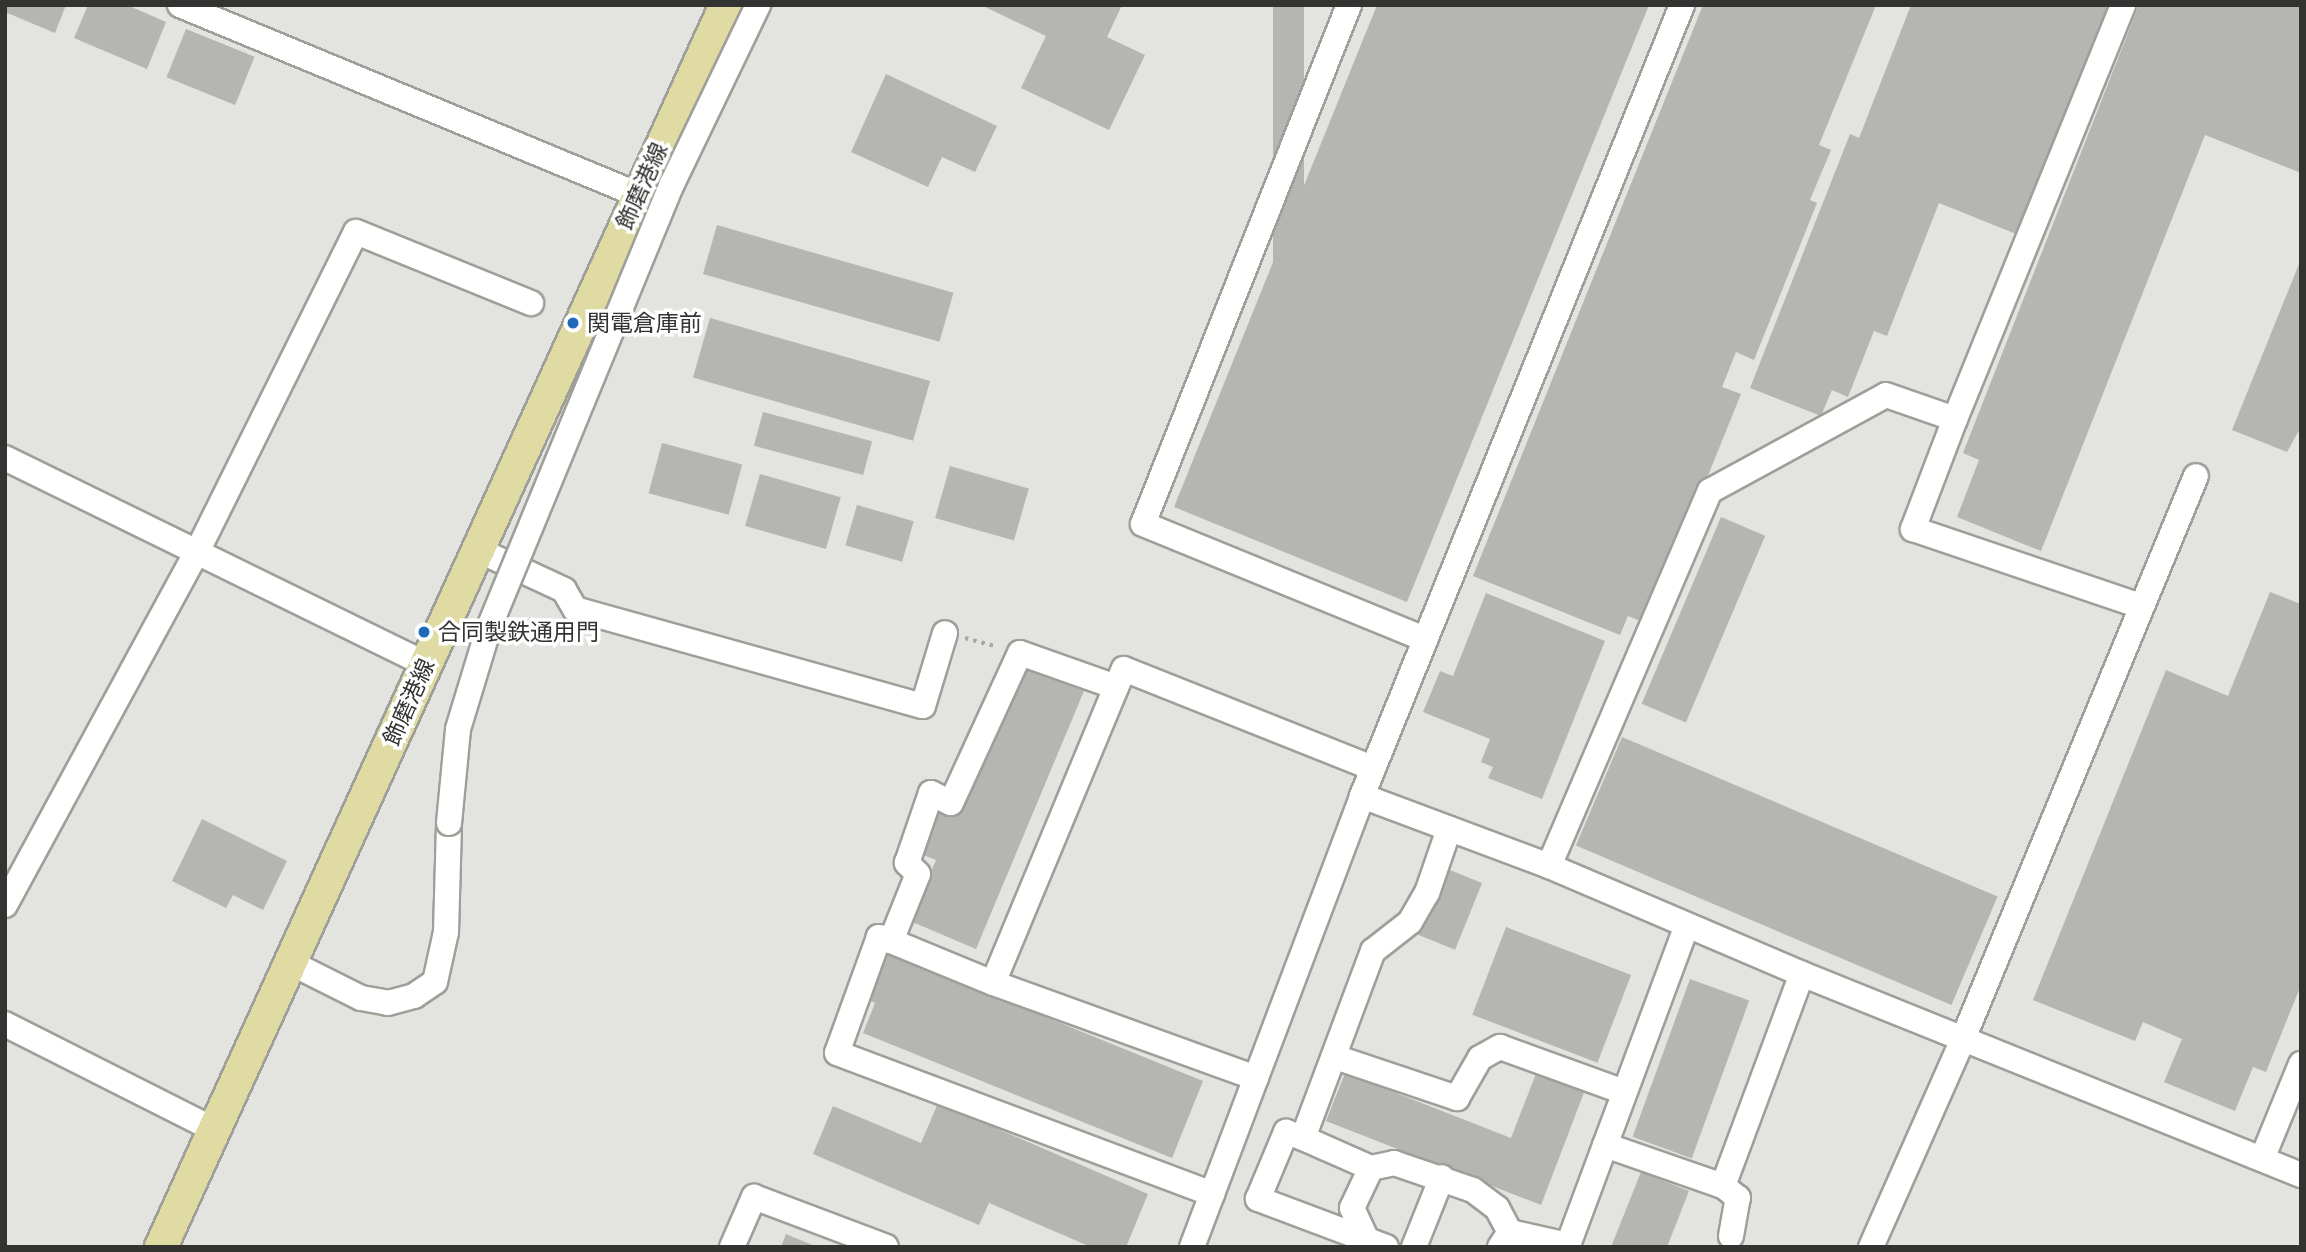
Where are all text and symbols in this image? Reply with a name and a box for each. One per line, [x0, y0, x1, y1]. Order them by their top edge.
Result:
street label: 飾磨港線 [611, 138, 673, 234]
place label: 関電倉庫前 [587, 309, 702, 337]
marker: 関電倉庫前 [565, 315, 581, 331]
place label: 合同製鉄通用門 [438, 618, 599, 646]
marker: 合同製鉄通用門 [416, 624, 432, 640]
street label: 飾磨港線 [378, 654, 440, 750]

